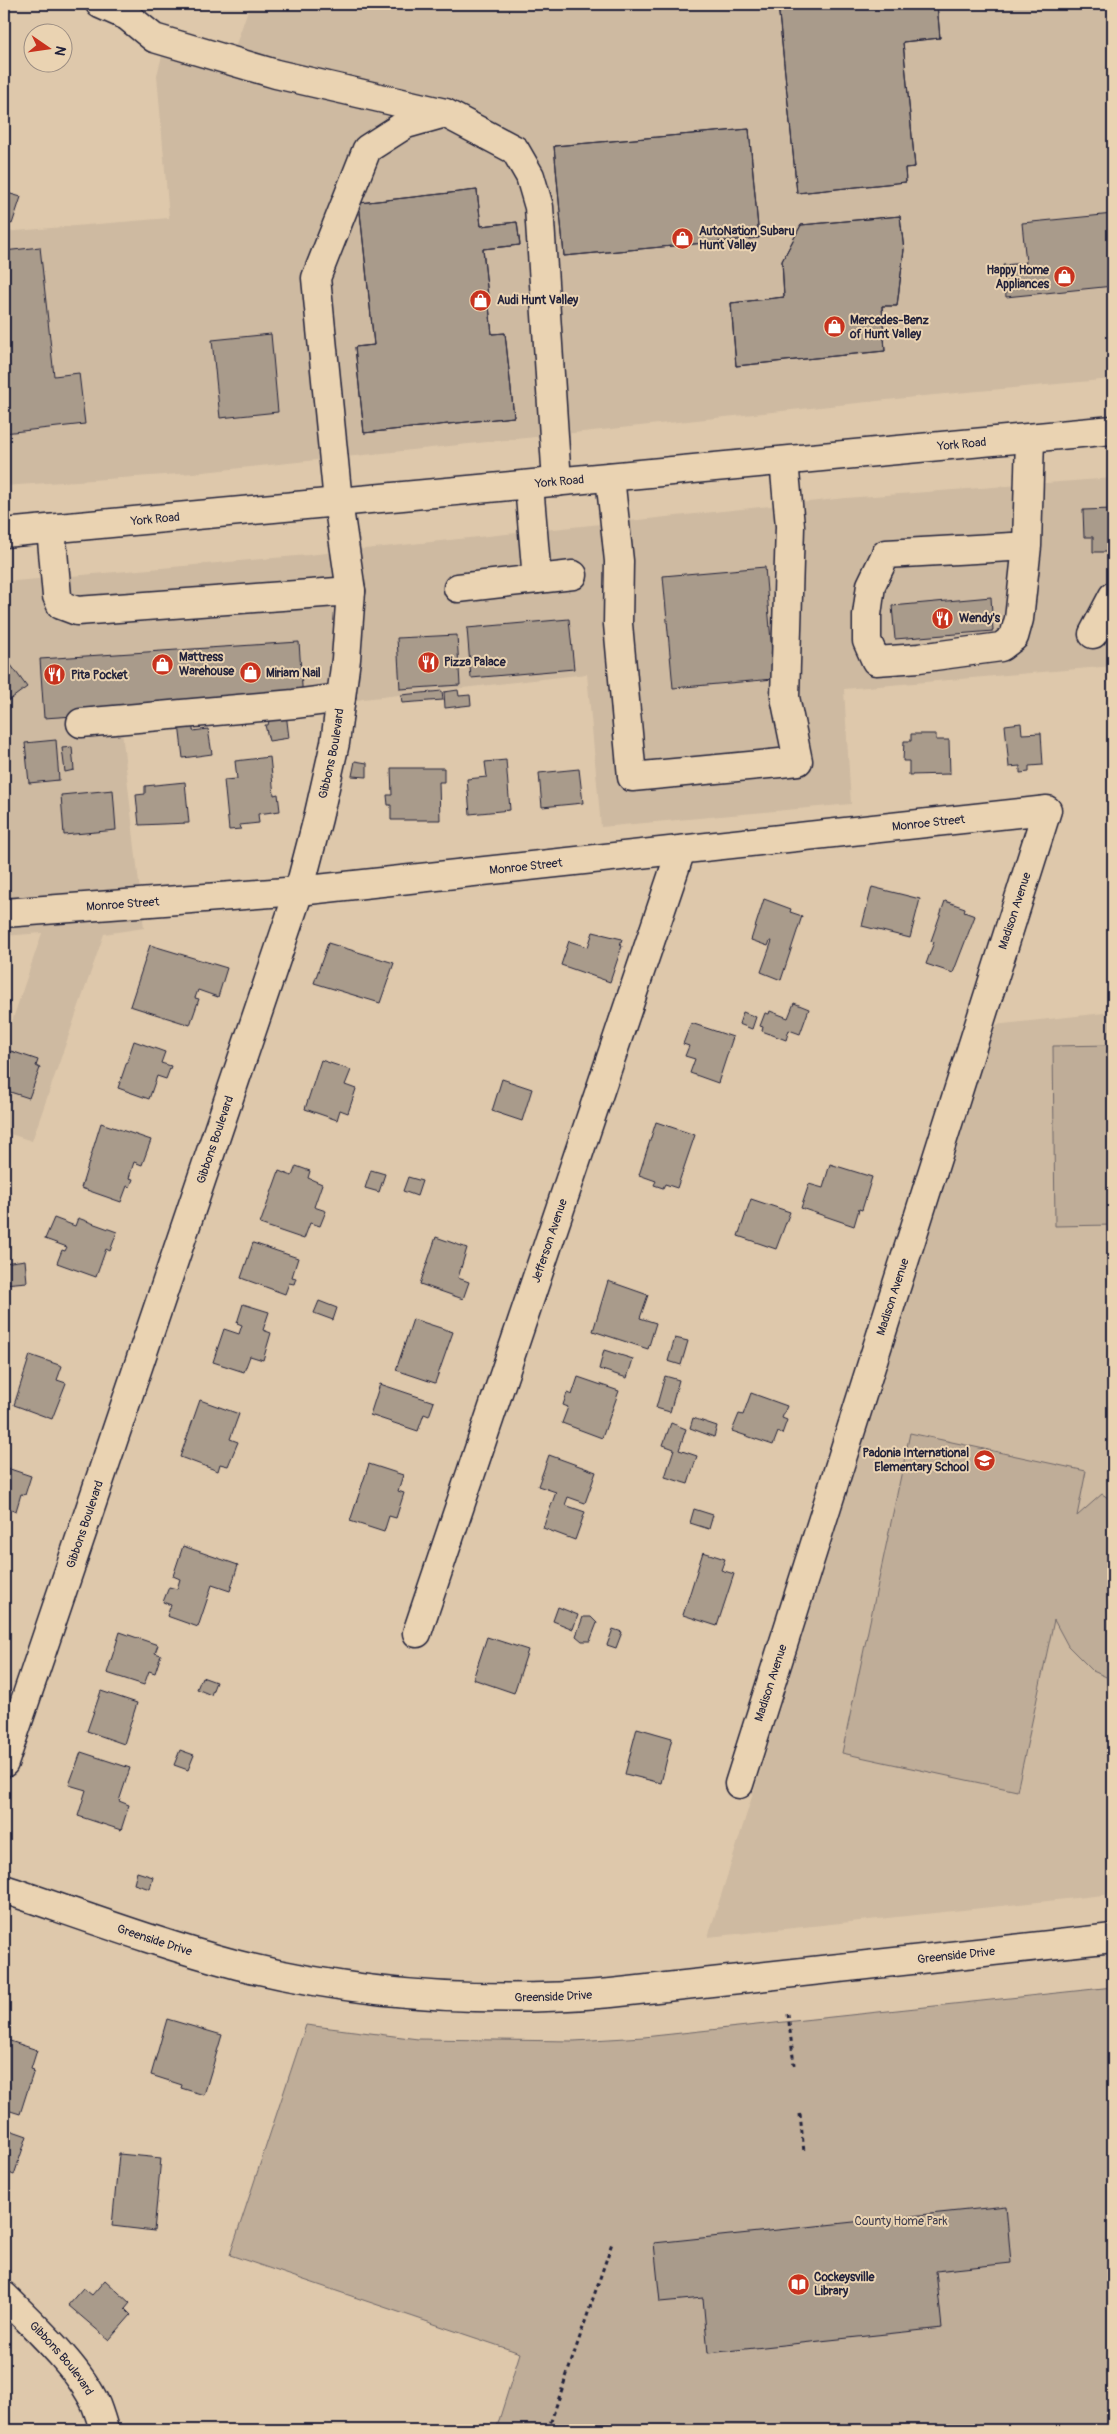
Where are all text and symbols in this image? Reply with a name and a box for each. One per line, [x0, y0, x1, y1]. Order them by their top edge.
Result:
north arrow [22, 22, 72, 72]
text: N [51, 44, 70, 57]
place label: AutoNation Subaru Hunt Valley [699, 224, 794, 253]
shop icon: AutoNation Subaru Hunt Valley [671, 226, 695, 250]
place label: Happy Home Appliances [987, 263, 1050, 292]
shop icon: Happy Home Appliances [1053, 265, 1077, 289]
shop icon: Audi Hunt Valley [469, 288, 493, 312]
place label: Audi Hunt Valley [497, 293, 579, 308]
place label: Mercedes-Benz of Hunt Valley [849, 313, 930, 342]
shop icon: Mercedes-Benz of Hunt Valley [822, 315, 846, 339]
street label: York Road [936, 434, 987, 454]
street label: York Road [533, 472, 585, 491]
street label: York Road [129, 509, 181, 529]
restaurant icon: Wendy's [931, 606, 955, 630]
place label: Wendy's [959, 611, 1001, 626]
place label: Mattress Warehouse [179, 650, 235, 679]
restaurant icon: Pizza Palace [416, 650, 440, 674]
shop icon: Mattress Warehouse [151, 652, 175, 676]
place label: Pizza Palace [444, 655, 507, 670]
shop icon: Miriam Nail [238, 661, 262, 685]
restaurant icon: Pita Pocket [43, 663, 67, 687]
place label: Miriam Nail [266, 666, 321, 681]
place label: Pita Pocket [71, 668, 129, 683]
street label: Gibbons Boulevard [315, 707, 347, 800]
street label: Monroe Street [891, 811, 966, 834]
street label: Monroe Street [489, 855, 563, 878]
street label: Madison Avenue [995, 870, 1035, 951]
street label: Monroe Street [86, 894, 160, 914]
street label: Gibbons Boulevard [193, 1094, 237, 1186]
street label: Jefferson Avenue [528, 1197, 570, 1285]
street label: Madison Avenue [873, 1256, 913, 1337]
place label: Padonia International Elementary School [863, 1446, 969, 1475]
school or university icon: Padonia International Elementary School [973, 1448, 997, 1472]
street label: Gibbons Boulevard [63, 1478, 107, 1570]
street label: Madison Avenue [751, 1642, 791, 1723]
street label: Greenside Drive [115, 1921, 194, 1959]
street label: Greenside Drive [917, 1943, 996, 1967]
street label: Greenside Drive [514, 1987, 593, 2005]
park label: County Home Park [855, 2214, 948, 2229]
place label: Cockeysville Library [814, 2270, 876, 2299]
library icon: Cockeysville Library [786, 2272, 810, 2296]
street label: Gibbons Boulevard [26, 2318, 97, 2398]

